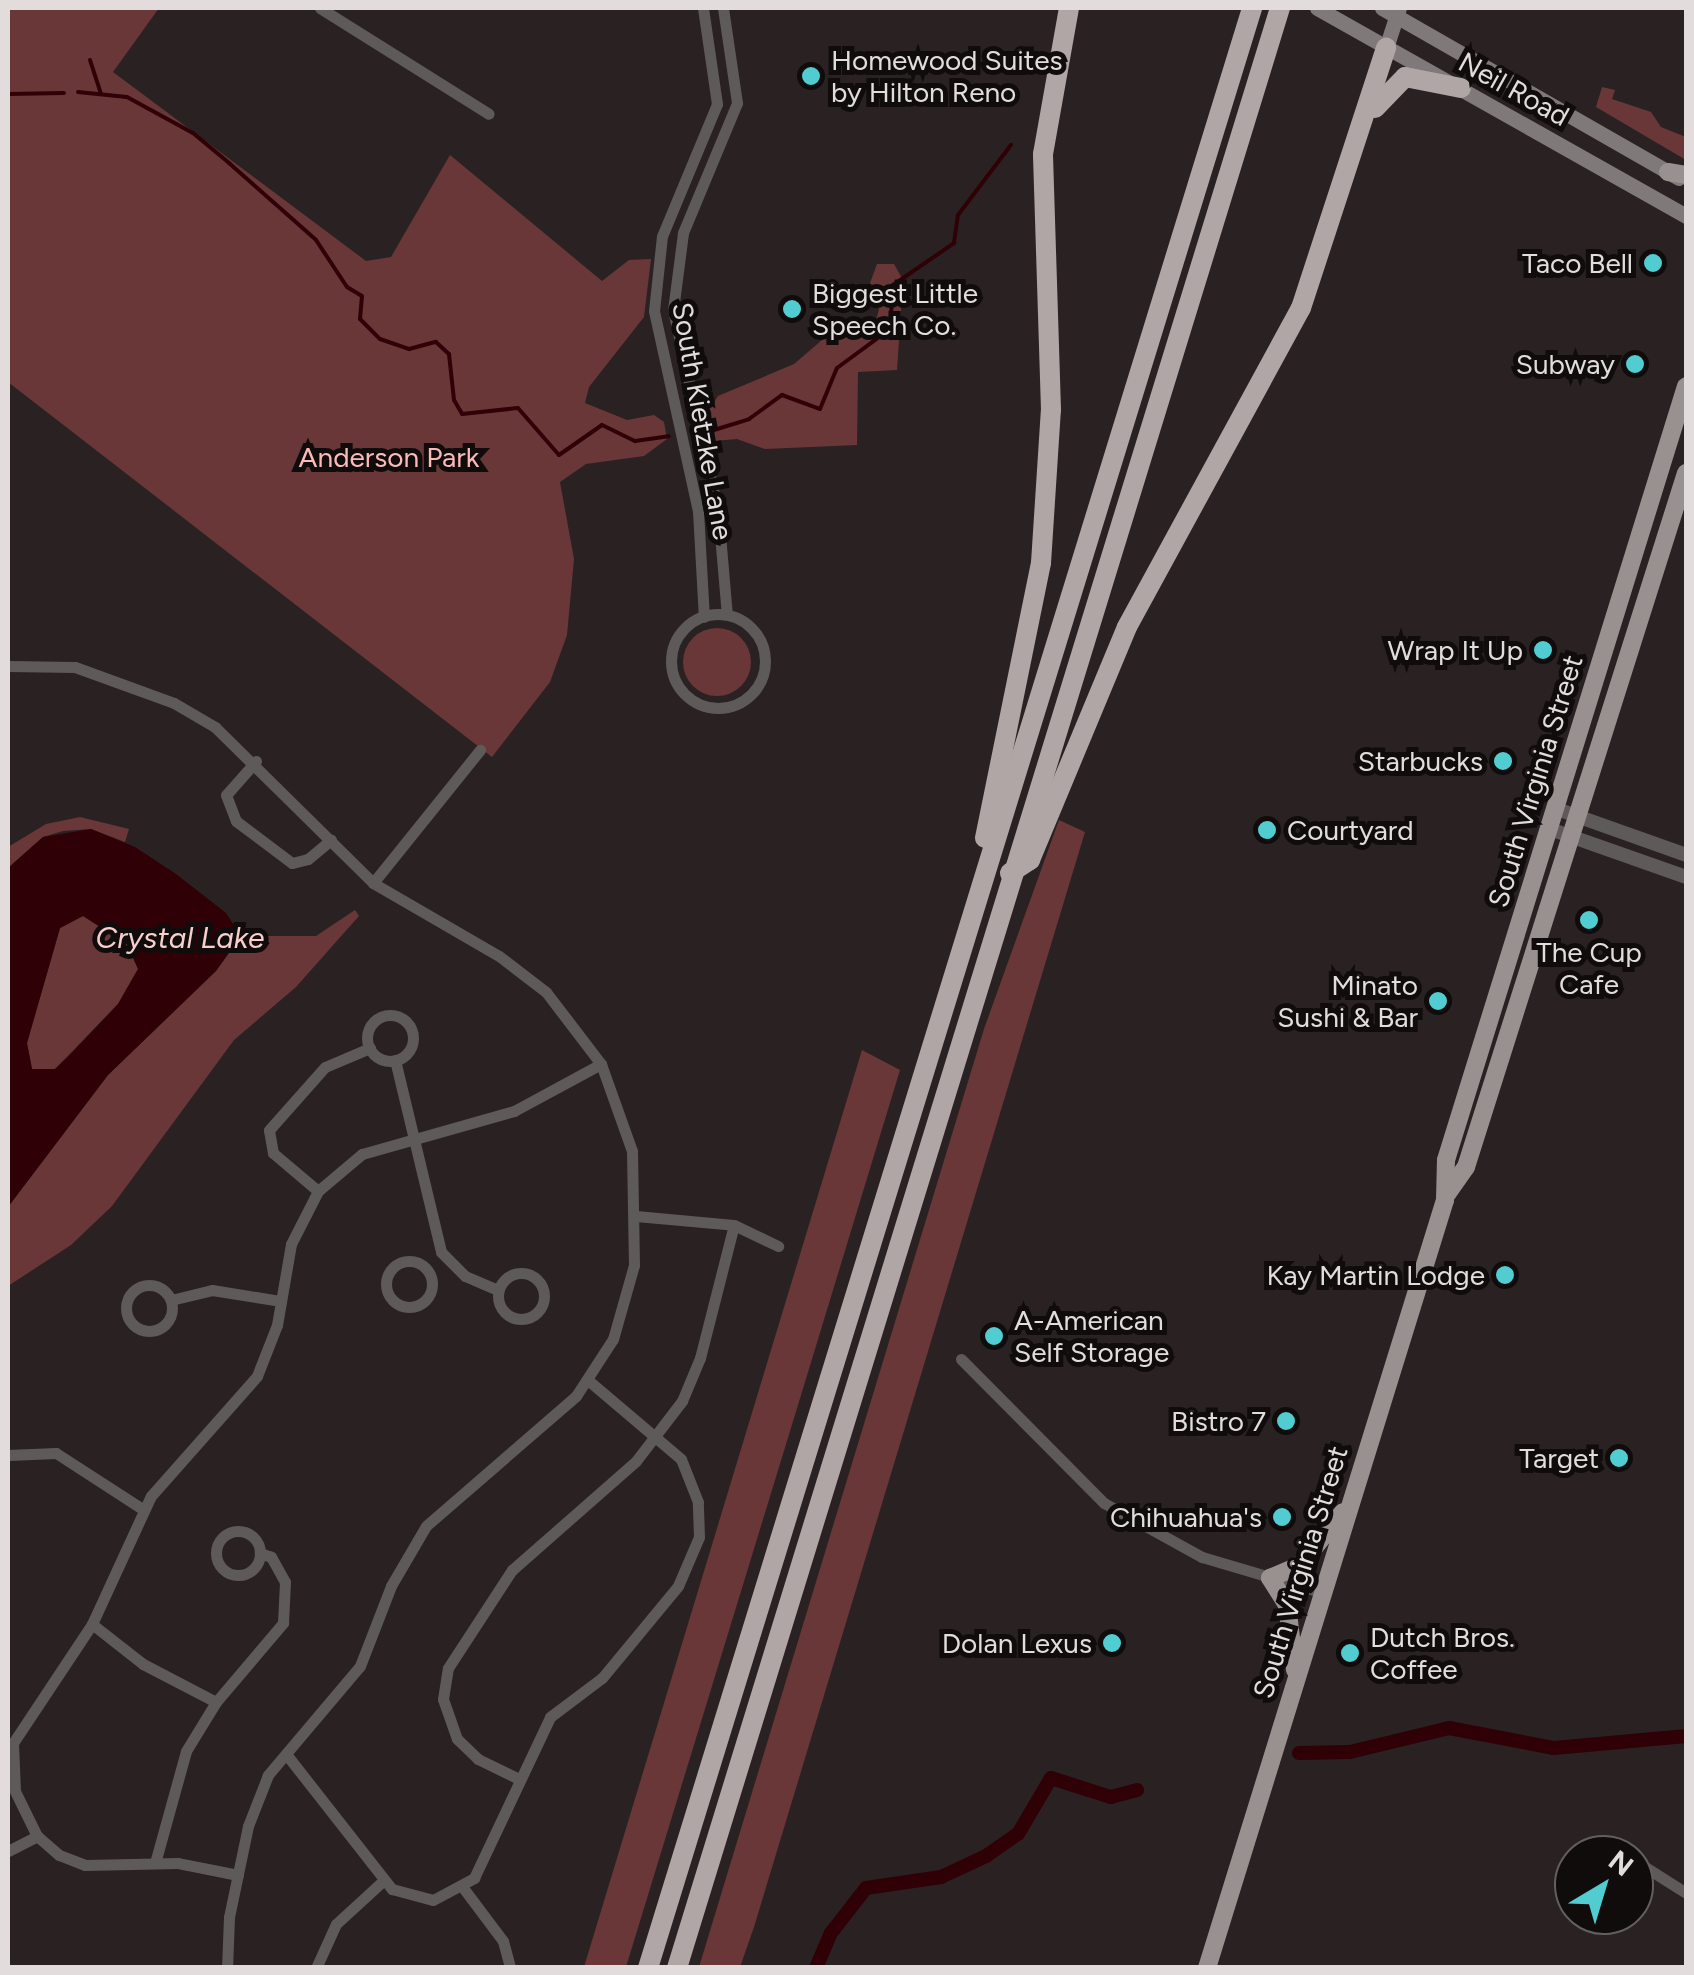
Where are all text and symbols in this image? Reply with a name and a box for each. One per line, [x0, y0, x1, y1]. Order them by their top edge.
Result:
place label: Homewood Suites by Hilton Reno [831, 43, 1063, 109]
street label: Neil Road [1453, 45, 1575, 133]
marker: Homewood Suites by Hilton Reno [800, 65, 822, 87]
place label: Taco Bell [1522, 246, 1633, 280]
marker: Taco Bell [1642, 252, 1664, 274]
place label: Biggest Little Speech Co. [812, 276, 978, 342]
marker: Biggest Little Speech Co. [781, 298, 803, 320]
street label: South Kietzke Lane [666, 300, 740, 542]
place label: Subway [1516, 347, 1615, 381]
marker: Subway [1624, 353, 1646, 375]
park label: Anderson Park [299, 440, 479, 474]
place label: Wrap It Up [1388, 633, 1523, 667]
marker: Wrap It Up [1532, 639, 1554, 661]
street label: South Virginia Street [1481, 651, 1589, 911]
place label: Starbucks [1358, 744, 1483, 778]
marker: Starbucks [1492, 750, 1514, 772]
place label: Courtyard [1287, 813, 1414, 847]
marker: Courtyard [1256, 819, 1278, 841]
marker: The Cup Cafe [1578, 909, 1600, 931]
water label: Crystal Lake [96, 920, 264, 956]
place label: The Cup Cafe [1536, 935, 1642, 1001]
place label: Minato Sushi & Bar [1277, 968, 1418, 1034]
marker: Minato Sushi & Bar [1427, 990, 1449, 1012]
place label: Kay Martin Lodge [1266, 1258, 1485, 1292]
marker: Kay Martin Lodge [1494, 1264, 1516, 1286]
place label: A-American Self Storage [1014, 1303, 1169, 1369]
marker: A-American Self Storage [983, 1325, 1005, 1347]
place label: Bistro 7 [1171, 1404, 1266, 1438]
marker: Bistro 7 [1275, 1410, 1297, 1432]
place label: Target [1519, 1441, 1599, 1475]
street label: South Virginia Street [1246, 1442, 1354, 1702]
marker: Target [1608, 1447, 1630, 1469]
place label: Chihuahua's [1110, 1500, 1262, 1534]
marker: Chihuahua's [1271, 1506, 1293, 1528]
place label: Dutch Bros. Coffee [1370, 1620, 1515, 1686]
place label: Dolan Lexus [942, 1626, 1092, 1660]
marker: Dolan Lexus [1101, 1632, 1123, 1654]
marker: Dutch Bros. Coffee [1339, 1642, 1361, 1664]
north arrow [1554, 1835, 1654, 1935]
text: N [1602, 1843, 1640, 1883]

